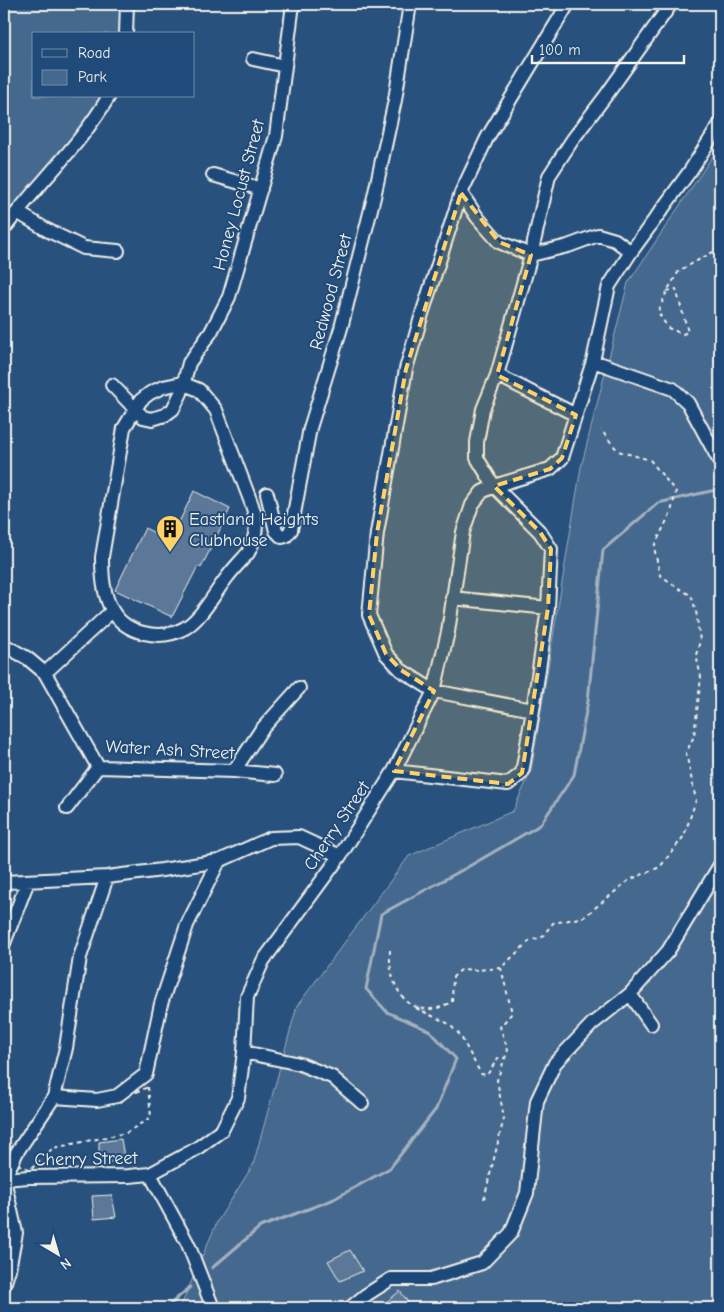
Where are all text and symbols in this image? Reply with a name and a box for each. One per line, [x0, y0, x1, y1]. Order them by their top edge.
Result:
legend [32, 32, 195, 98]
scale bar [532, 32, 684, 64]
text: 100 m [539, 41, 581, 59]
text: Road [78, 44, 110, 62]
text: Park [78, 68, 107, 86]
street label: Honey Locust Street [209, 116, 269, 273]
street label: Redwood Street [305, 231, 357, 352]
place label: Eastland Heights Clubhouse [189, 509, 318, 551]
building icon: Eastland Heights Clubhouse [155, 514, 185, 553]
street label: Water Ash Street [105, 736, 236, 764]
street label: Cherry Street [299, 777, 375, 875]
street label: Cherry Street [34, 1148, 139, 1170]
north arrow [32, 1230, 82, 1280]
text: N [57, 1254, 75, 1273]

